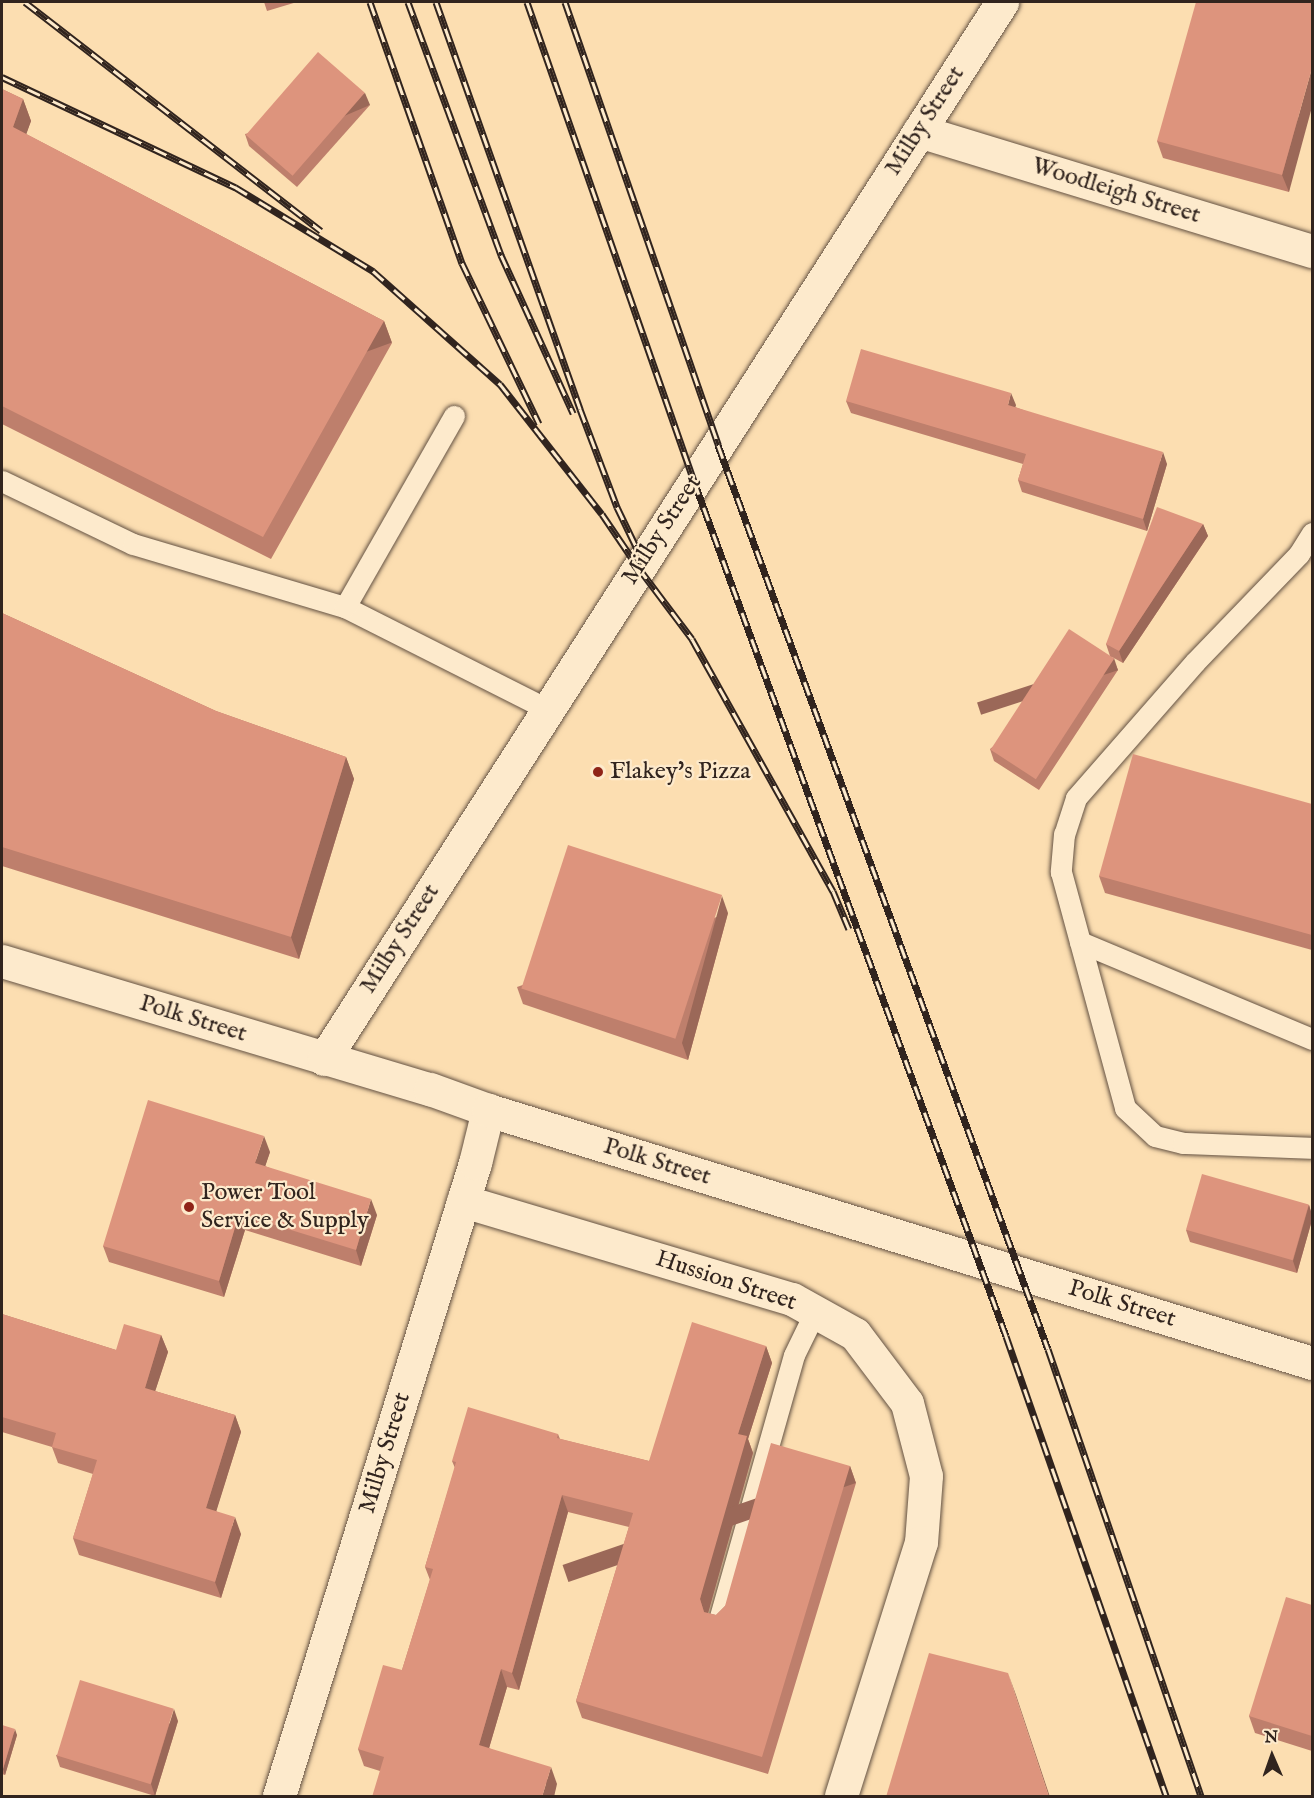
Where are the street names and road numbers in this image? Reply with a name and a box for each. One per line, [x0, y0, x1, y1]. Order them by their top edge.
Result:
street label: Milby Street [879, 61, 971, 181]
street label: Woodleigh Street [1028, 152, 1204, 230]
street label: Milby Street [616, 470, 708, 590]
street label: Milby Street [354, 879, 446, 999]
street label: Polk Street [136, 989, 250, 1049]
street label: Polk Street [600, 1132, 714, 1192]
street label: Hussion Street [652, 1245, 800, 1317]
street label: Polk Street [1065, 1274, 1179, 1334]
street label: Milby Street [353, 1389, 417, 1517]

